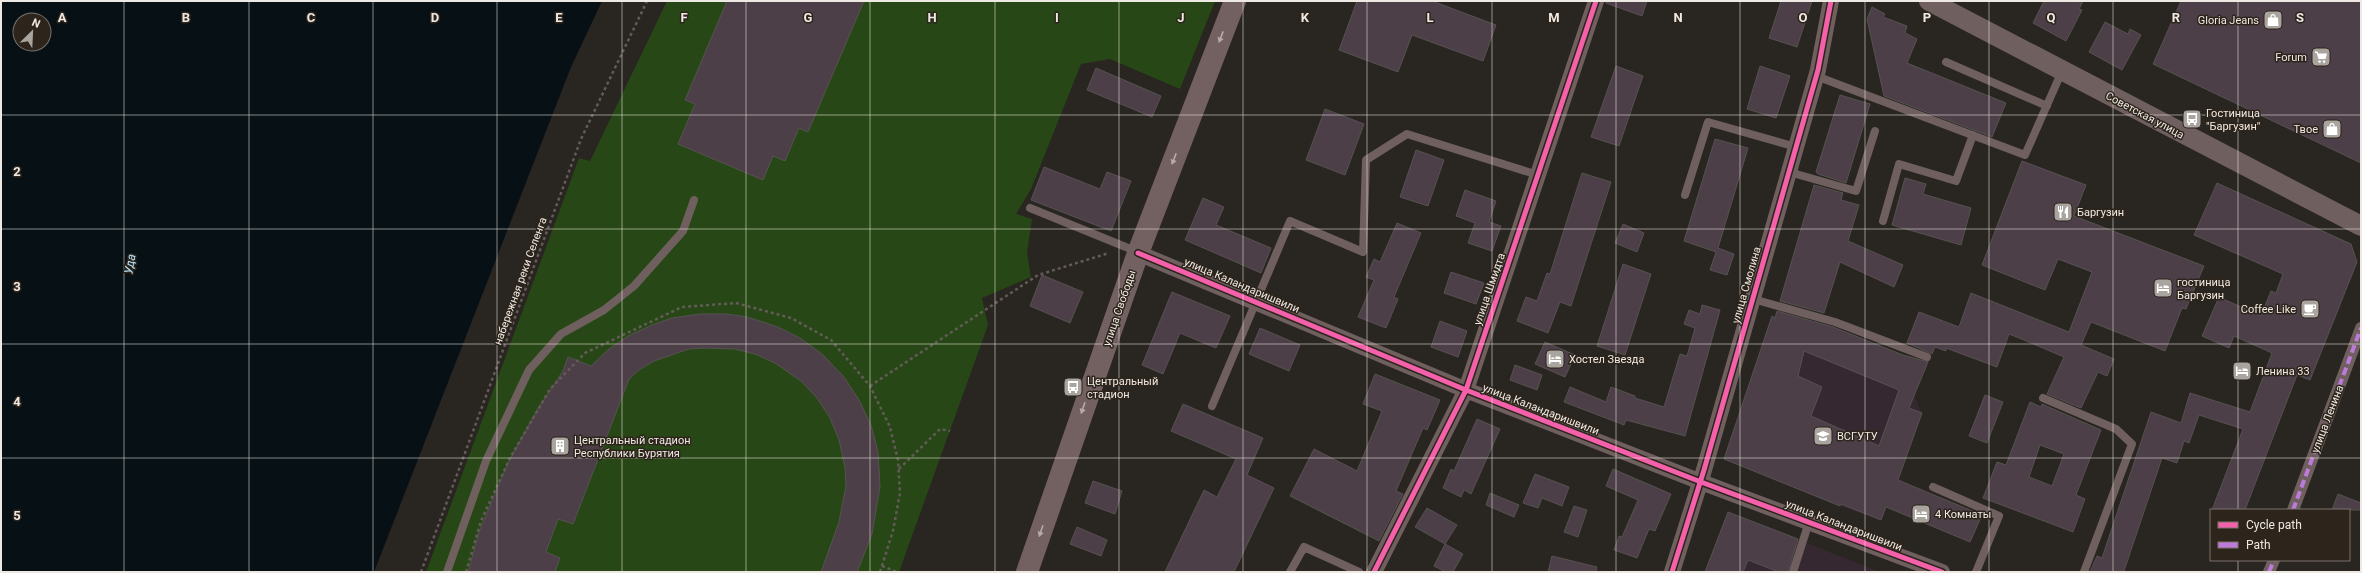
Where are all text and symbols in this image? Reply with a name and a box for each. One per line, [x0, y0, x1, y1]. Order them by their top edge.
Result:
shop icon: Gloria Jeans [2262, 9, 2284, 31]
text: A [58, 10, 67, 25]
text: B [182, 10, 190, 25]
text: C [307, 10, 316, 25]
text: D [431, 10, 439, 25]
text: E [555, 10, 563, 25]
text: F [680, 10, 688, 25]
text: G [804, 10, 813, 25]
text: H [927, 10, 937, 25]
text: I [1055, 10, 1059, 25]
text: J [1177, 10, 1185, 25]
text: K [1301, 10, 1310, 25]
text: L [1426, 10, 1434, 25]
text: M [1548, 10, 1560, 25]
text: N [1673, 10, 1683, 25]
text: O [1799, 10, 1808, 25]
text: P [1923, 10, 1931, 25]
text: Q [2047, 10, 2056, 25]
text: R [2172, 10, 2181, 25]
text: S [2296, 10, 2304, 25]
north arrow [12, 12, 52, 52]
place label: Gloria Jeans [2198, 14, 2259, 27]
text: N [30, 16, 42, 31]
one-way arrow [1217, 32, 1223, 44]
supermarket icon: Forum [2310, 46, 2332, 68]
place label: Forum [2275, 51, 2307, 64]
street label: Советская улица [2103, 89, 2186, 142]
place label: Гостиница "Баргузин" [2206, 107, 2260, 133]
bus stop icon: Гостиница "Баргузин" [2181, 108, 2203, 130]
shop icon: Твое [2321, 118, 2343, 140]
place label: Твое [2294, 123, 2318, 136]
one-way arrow [1171, 153, 1177, 165]
text: 2 [13, 164, 21, 179]
restaurant icon: Баргузин [2052, 201, 2074, 223]
place label: Баргузин [2077, 206, 2124, 219]
street label: набережная реки Селенга [491, 216, 550, 347]
street label: улица Смолина [1729, 245, 1764, 325]
street label: улица Шмидта [1471, 251, 1508, 327]
water label: Уда [121, 253, 139, 275]
street label: улица Каландаришвили [1182, 255, 1301, 316]
street label: улица Свободы [1100, 268, 1139, 348]
place label: гостиница Баргузин [2177, 276, 2230, 302]
hotel icon: гостиница Баргузин [2152, 277, 2174, 299]
text: 3 [13, 279, 21, 294]
cafe icon: Coffee Like [2299, 298, 2321, 320]
place label: Coffee Like [2241, 303, 2296, 316]
hotel icon: Хостел Звезда [1544, 348, 1566, 370]
place label: Хостел Звезда [1569, 353, 1644, 366]
hotel icon: Ленина 33 [2231, 360, 2253, 382]
place label: Ленина 33 [2256, 365, 2310, 378]
place label: Центральный стадион [1087, 375, 1158, 401]
bus stop icon: Центральный стадион [1062, 376, 1084, 398]
street label: улица Каландаришвили [1481, 381, 1601, 438]
street label: улица Ленина [2309, 383, 2346, 455]
text: 4 [13, 394, 21, 409]
one-way arrow [1080, 402, 1086, 414]
school or university icon: ВСГУТУ [1812, 425, 1834, 447]
place label: ВСГУТУ [1837, 430, 1878, 443]
place label: Центральный стадион Республики Бурятия [574, 434, 691, 460]
building icon: Центральный стадион Республики Бурятия [549, 435, 571, 457]
street label: улица Каландаришвили [1784, 497, 1904, 554]
hotel icon: 4 Комнаты [1910, 503, 1932, 525]
text: 5 [13, 508, 21, 523]
place label: 4 Комнаты [1935, 508, 1991, 521]
legend [2210, 509, 2350, 561]
text: Cycle path [2246, 518, 2302, 532]
one-way arrow [1038, 525, 1044, 537]
text: Path [2246, 538, 2271, 552]

